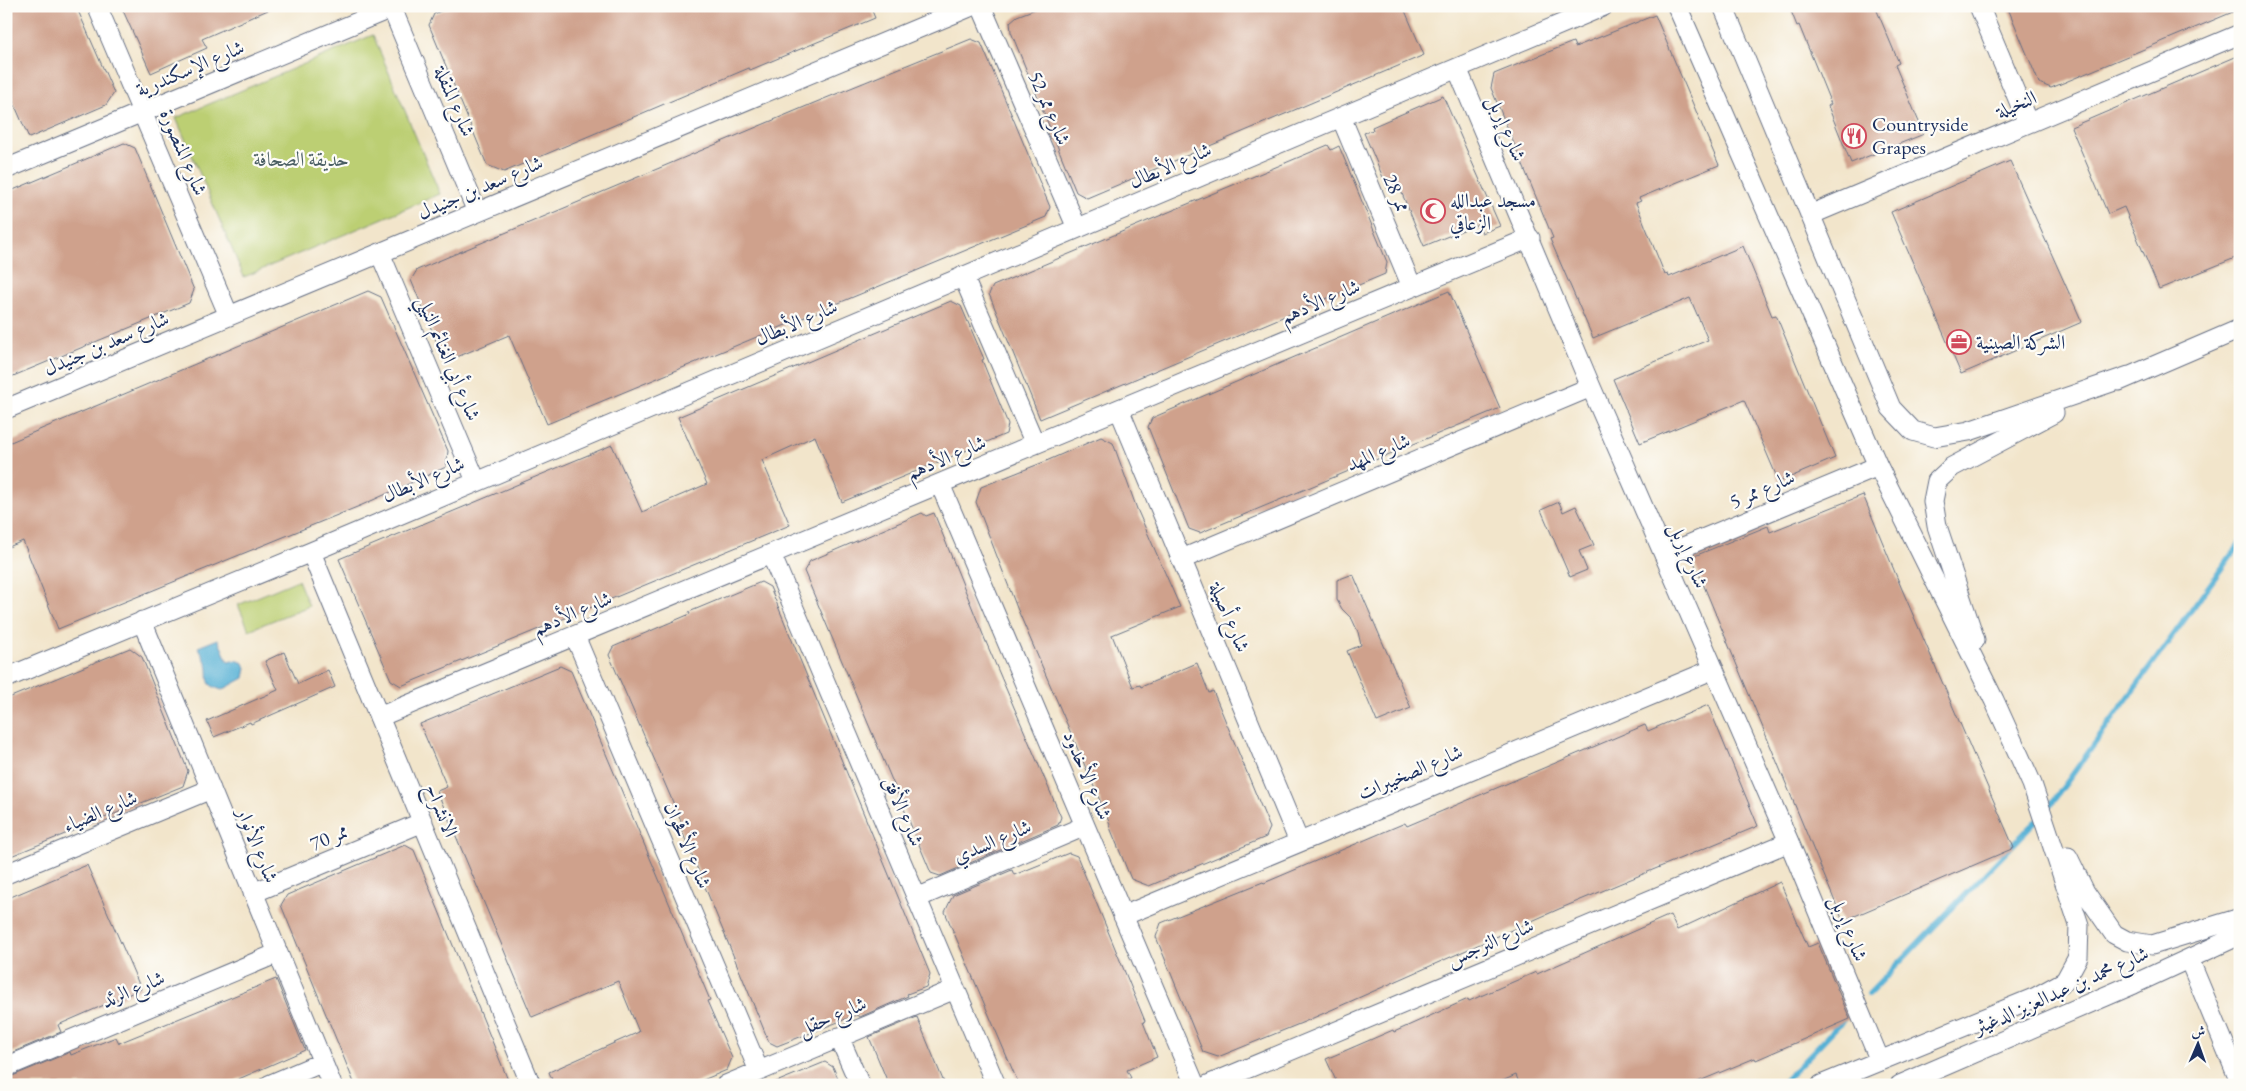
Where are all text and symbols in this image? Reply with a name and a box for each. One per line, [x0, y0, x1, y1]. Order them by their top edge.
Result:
street label: شارع الإسكندرية [132, 34, 250, 107]
street label: شارع المنقلة [424, 61, 482, 142]
street label: شارع ممر 52 [1018, 67, 1077, 151]
street label: النخيلة [1991, 84, 2040, 124]
street label: شارع إربل [1477, 91, 1533, 167]
street label: شارع المنصورة [150, 105, 214, 201]
place label: Countryside Grapes [1872, 111, 1968, 160]
restaurant icon: Countryside Grapes [1841, 123, 1867, 149]
street label: شارع الأبطال [1124, 134, 1217, 199]
park label: حديقة الصحافة [253, 146, 349, 172]
street label: شارع سعد بن جنيدل [413, 149, 549, 230]
street label: ممر 28 [1377, 170, 1417, 216]
place label: مسجد عبدالله الزعاقي [1450, 187, 1536, 239]
mosque icon: مسجد عبدالله الزعاقي [1420, 198, 1446, 224]
street label: شارع الأدهم [1275, 271, 1366, 335]
street label: شارع أبي الغنائم النيلي [405, 291, 488, 427]
street label: شارع الأبطال [750, 291, 843, 356]
street label: شارع سعد بن جنيدل [39, 305, 175, 386]
office icon: الشركة الصينية [1946, 329, 1972, 355]
place label: الشركة الصينية [1976, 329, 2065, 356]
street label: شارع الأدهم [901, 427, 992, 491]
street label: شارع المهد [1342, 427, 1416, 482]
street label: شارع الأبطال [377, 448, 470, 513]
street label: شارع ممر 5 [1726, 464, 1800, 519]
street label: شارع إربل [1659, 518, 1715, 594]
street label: شارع أصيلة [1199, 577, 1257, 658]
street label: شارع الأدهم [527, 583, 618, 647]
street label: شارع الأخدود [1053, 726, 1120, 826]
street label: شارع الصخيبرات [1353, 738, 1469, 810]
street label: شارع الأفق [873, 771, 932, 852]
street label: الانشراح [415, 779, 465, 843]
street label: شارع الضياء [59, 784, 143, 843]
street label: شارع الأقحوان [654, 797, 720, 894]
street label: شارع الأنوار [226, 801, 287, 888]
street label: شارع السدي [949, 813, 1037, 874]
street label: ممر 70 [306, 817, 352, 857]
street label: شارع إربل [1819, 891, 1874, 967]
street label: شارع النرجس [1442, 912, 1539, 977]
street label: شارع محمد بن عبدالعزيز الدغيثر [1968, 940, 2155, 1046]
street label: شارع الرئد [97, 964, 171, 1019]
street label: شارع حقل [794, 990, 872, 1047]
north arrow [2174, 1018, 2224, 1068]
text: ش [2191, 1022, 2206, 1040]

